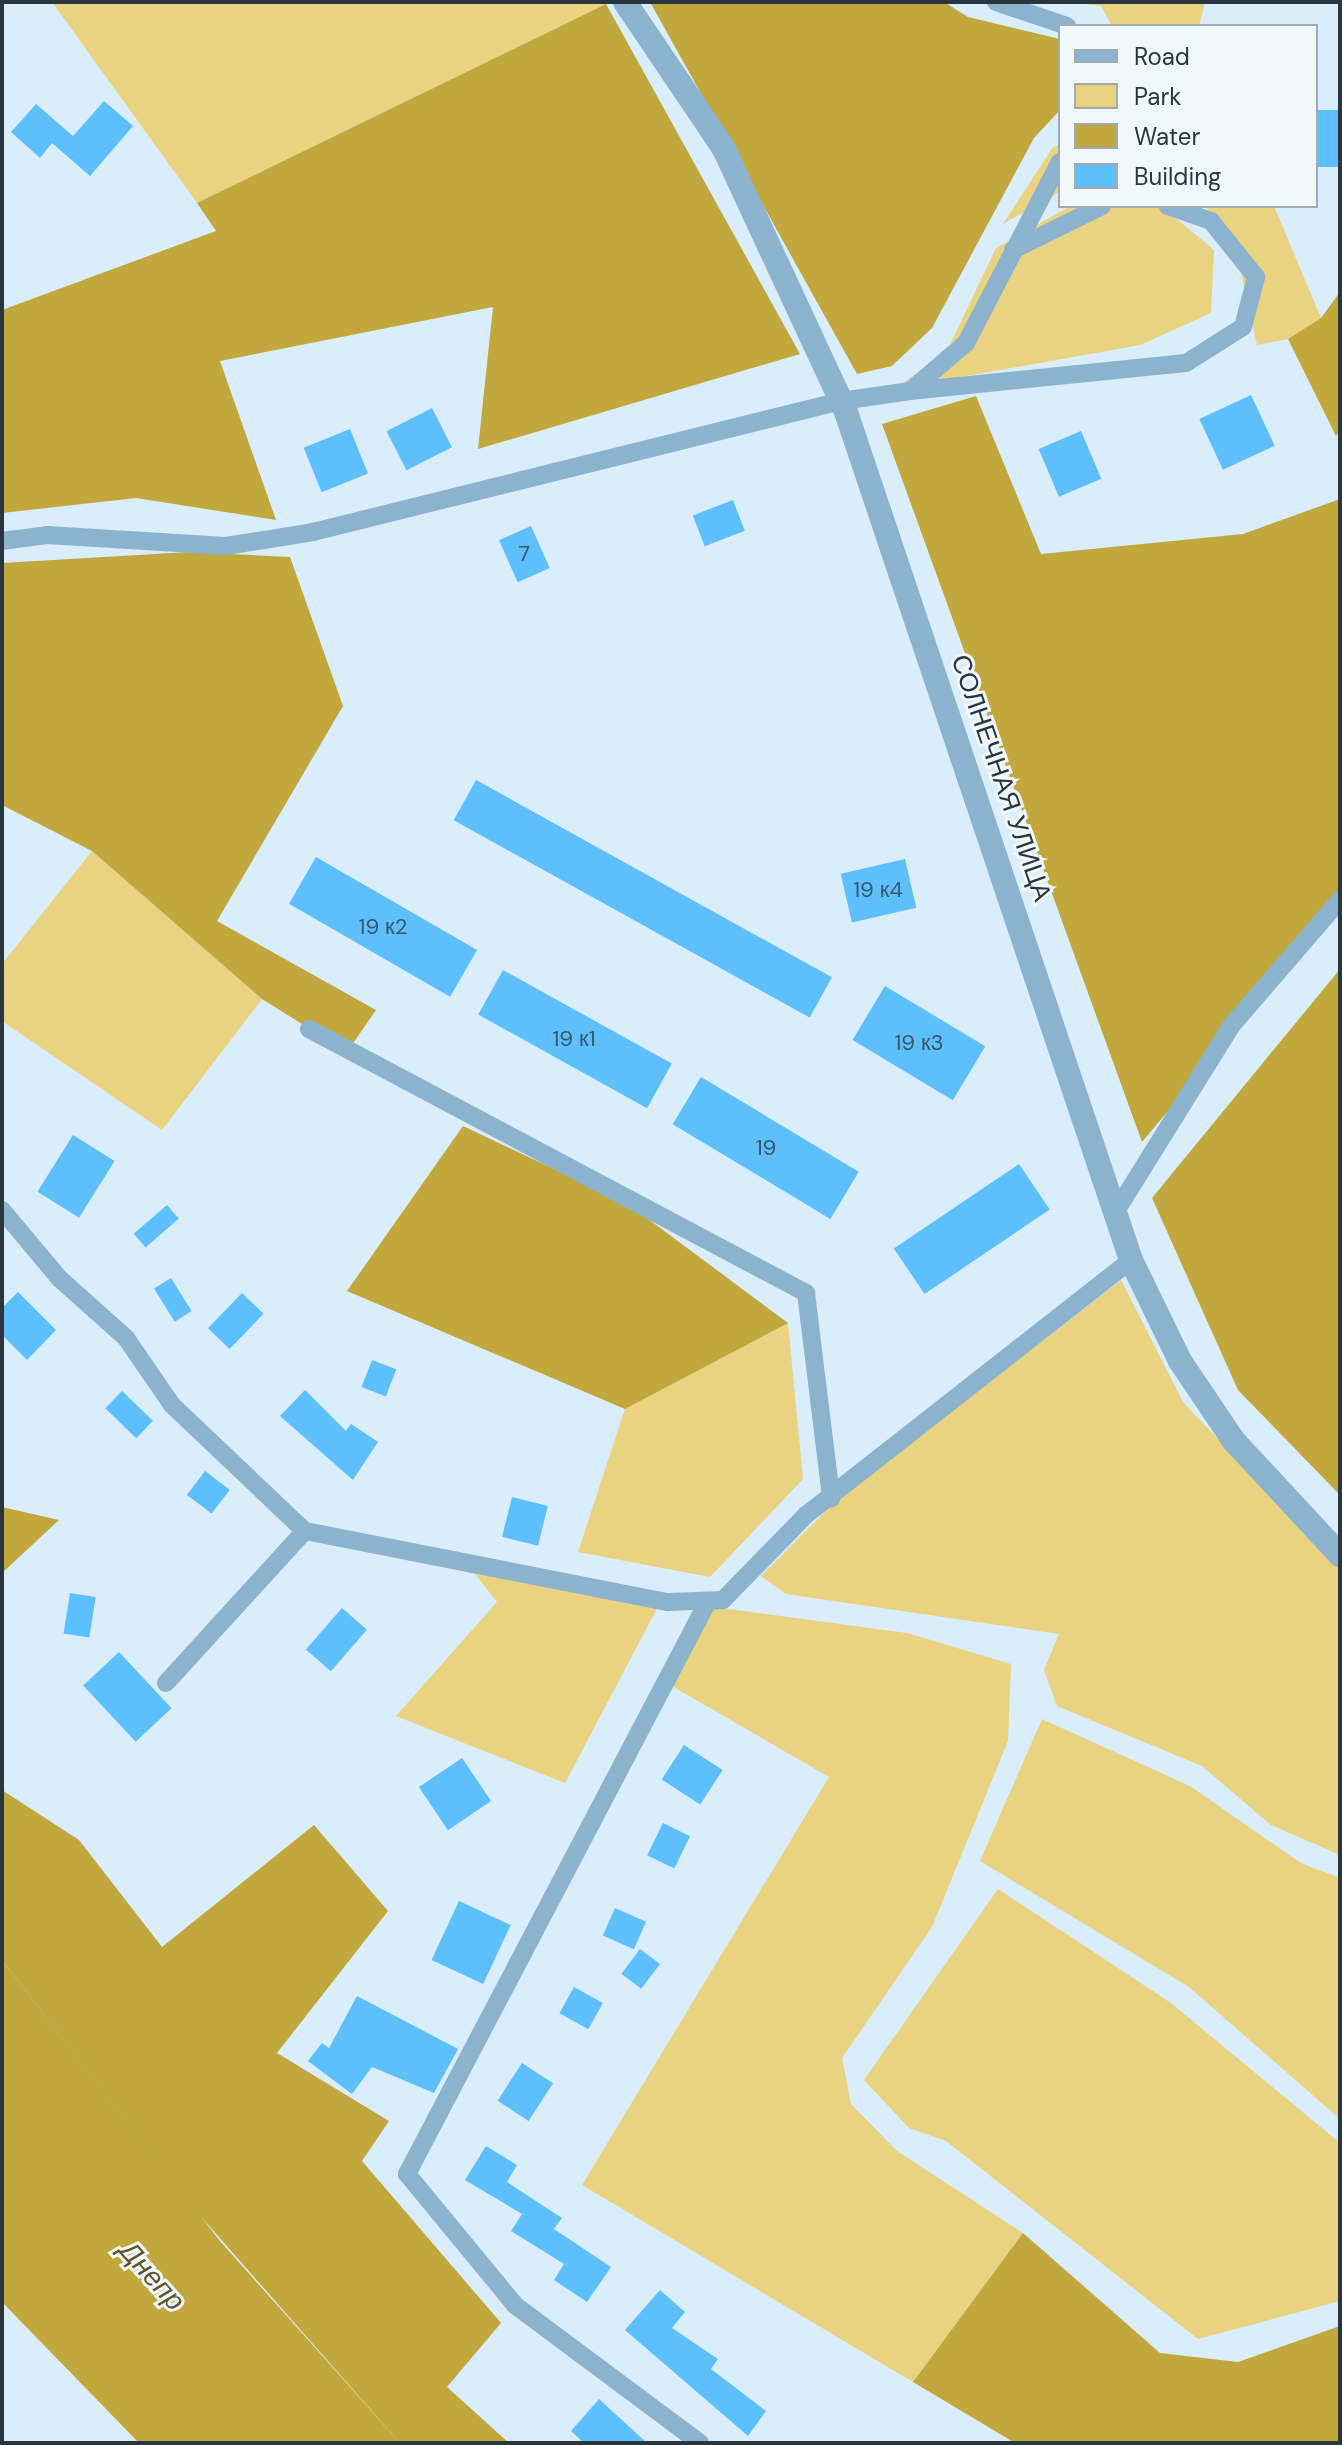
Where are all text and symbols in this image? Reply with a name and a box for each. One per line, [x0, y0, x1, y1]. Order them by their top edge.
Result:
legend [1058, 24, 1318, 208]
text: Road [1134, 41, 1190, 72]
text: Park [1134, 81, 1181, 112]
text: Water [1134, 121, 1200, 152]
text: Building [1134, 161, 1221, 192]
house number: 7 [518, 541, 530, 567]
street label: СОЛНЕЧНАЯ УЛИЦА [944, 651, 1058, 905]
house number: 19 к4 [853, 877, 903, 903]
house number: 19 к2 [359, 914, 407, 940]
house number: 19 к1 [552, 1026, 596, 1052]
house number: 19 к3 [894, 1030, 944, 1056]
house number: 19 [756, 1135, 776, 1161]
water label: Днепр [112, 2234, 192, 2318]

